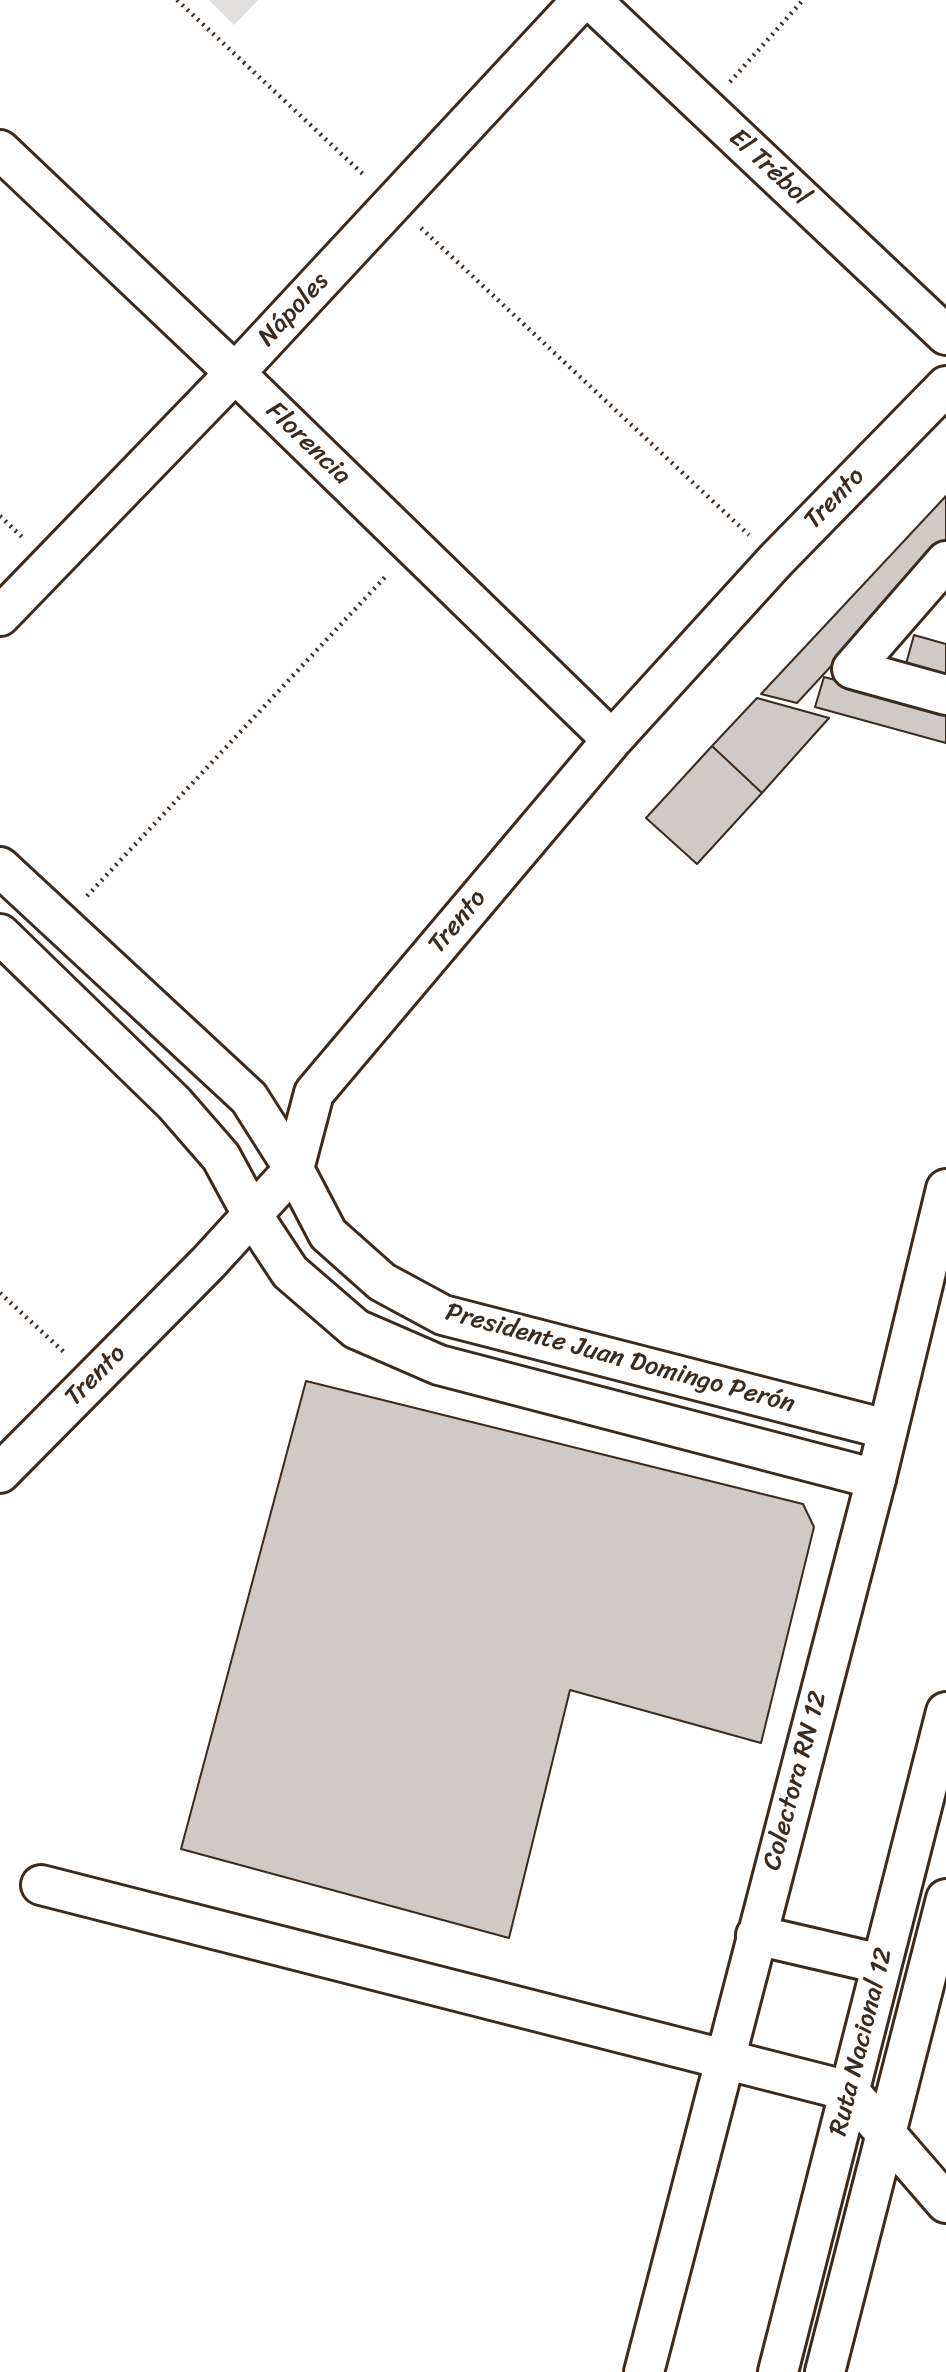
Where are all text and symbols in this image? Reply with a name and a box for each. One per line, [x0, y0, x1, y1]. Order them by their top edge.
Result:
street label: El Trébol [722, 123, 816, 213]
street label: Nápoles [252, 267, 336, 353]
street label: Florencia [259, 396, 357, 492]
street label: Trento [798, 462, 872, 536]
street label: Trento [422, 884, 494, 960]
street label: Presidente Juan Domingo Perón [442, 1297, 798, 1421]
street label: Trento [59, 1339, 133, 1413]
street label: Colectora RN 12 [757, 1688, 835, 1874]
street label: Ruta Nacional 12 [824, 1945, 900, 2139]

